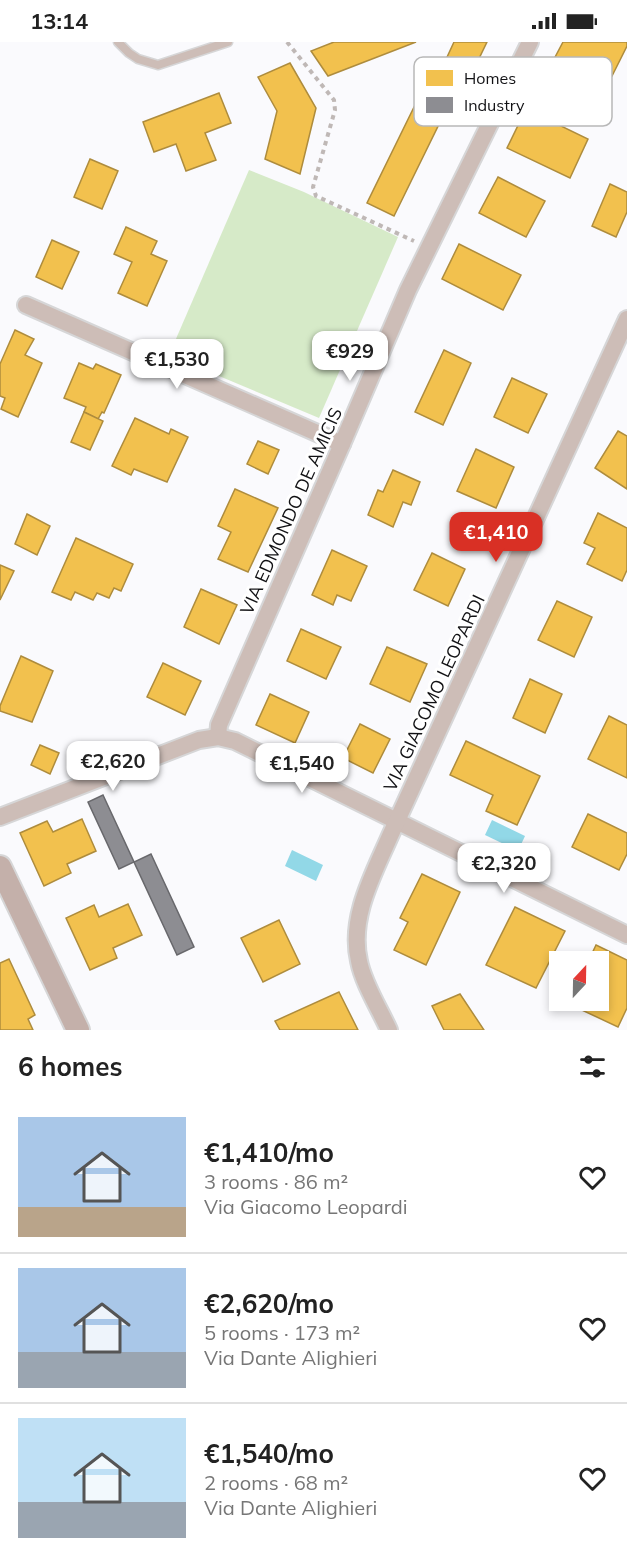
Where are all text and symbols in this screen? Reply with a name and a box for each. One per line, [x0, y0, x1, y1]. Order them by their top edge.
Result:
text: 13:14 [30, 7, 88, 35]
legend [414, 57, 612, 126]
text: Homes [464, 68, 516, 88]
text: Industry [464, 95, 525, 115]
pin: €929 [314, 331, 386, 382]
text: €929 [326, 338, 374, 363]
pin: €1,530 [128, 339, 226, 390]
text: €1,530 [145, 346, 209, 371]
street label: VIA EDMONDO DE AMICIS [235, 404, 347, 618]
pin: €1,410 [447, 512, 545, 563]
text: €1,410 [464, 519, 528, 544]
street label: VIA GIACOMO LEOPARDI [378, 591, 490, 795]
pin: €2,620 [64, 741, 162, 792]
pin: €1,540 [253, 743, 351, 794]
text: €2,620 [81, 748, 145, 773]
text: €1,540 [270, 750, 334, 775]
pin: €2,320 [455, 843, 553, 894]
text: €2,320 [472, 850, 536, 875]
north arrow [549, 951, 609, 1011]
map controls [549, 951, 609, 1011]
text: 6 homes [18, 1050, 122, 1083]
icon: filters [576, 1050, 609, 1083]
text: €1,410/mo [204, 1136, 334, 1169]
icon: home [66, 1141, 138, 1213]
icon: heart [576, 1161, 609, 1194]
text: 3 rooms · 86 m² [204, 1169, 348, 1194]
text: Via Giacomo Leopardi [204, 1194, 408, 1219]
text: €2,620/mo [204, 1287, 334, 1320]
icon: home [66, 1292, 138, 1364]
icon: heart [576, 1312, 609, 1345]
text: 5 rooms · 173 m² [204, 1320, 360, 1345]
text: Via Dante Alighieri [204, 1345, 377, 1370]
text: €1,540/mo [204, 1437, 334, 1470]
icon: home [66, 1442, 138, 1514]
icon: heart [576, 1462, 609, 1495]
text: 2 rooms · 68 m² [204, 1470, 348, 1495]
text: Via Dante Alighieri [204, 1495, 377, 1520]

